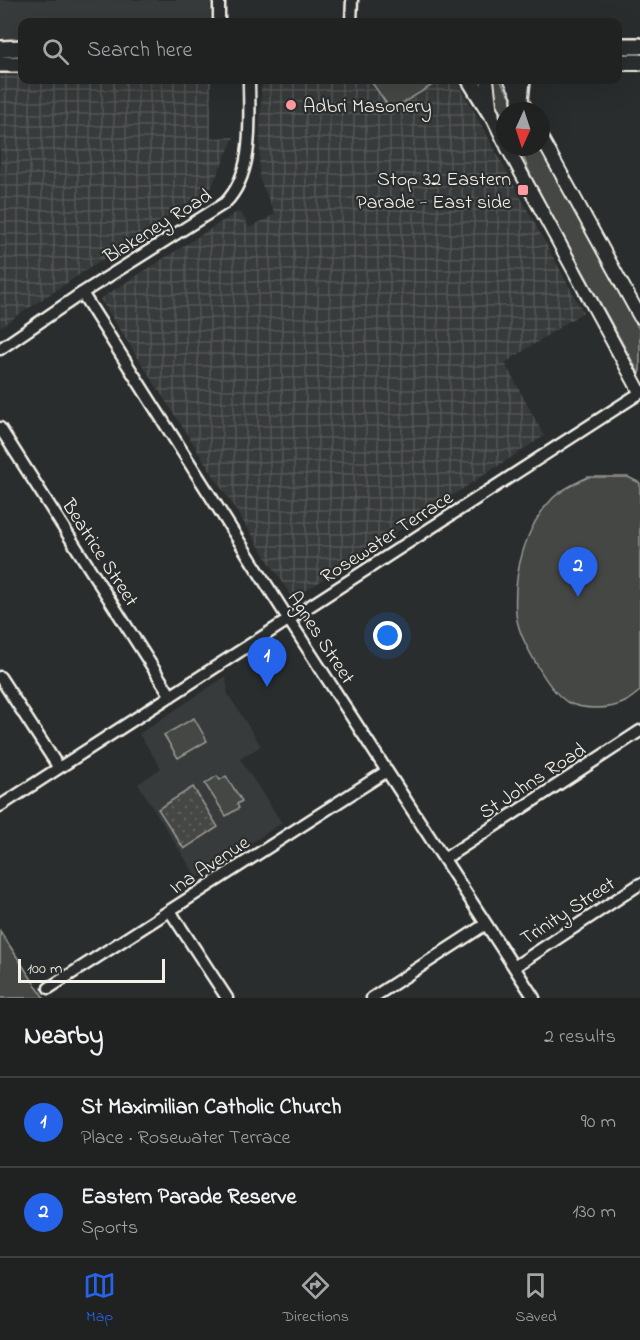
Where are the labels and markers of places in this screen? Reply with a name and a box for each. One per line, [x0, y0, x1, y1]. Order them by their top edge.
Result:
place label: Adbri Masonery [303, 93, 432, 122]
marker: Adbri Masonery [284, 98, 298, 112]
place label: Stop 32 Eastern Parade - East side [356, 166, 511, 218]
marker: Stop 32 Eastern Parade - East side [516, 183, 530, 197]
pin: 2 [558, 548, 598, 597]
pin: 1 [248, 638, 286, 687]

